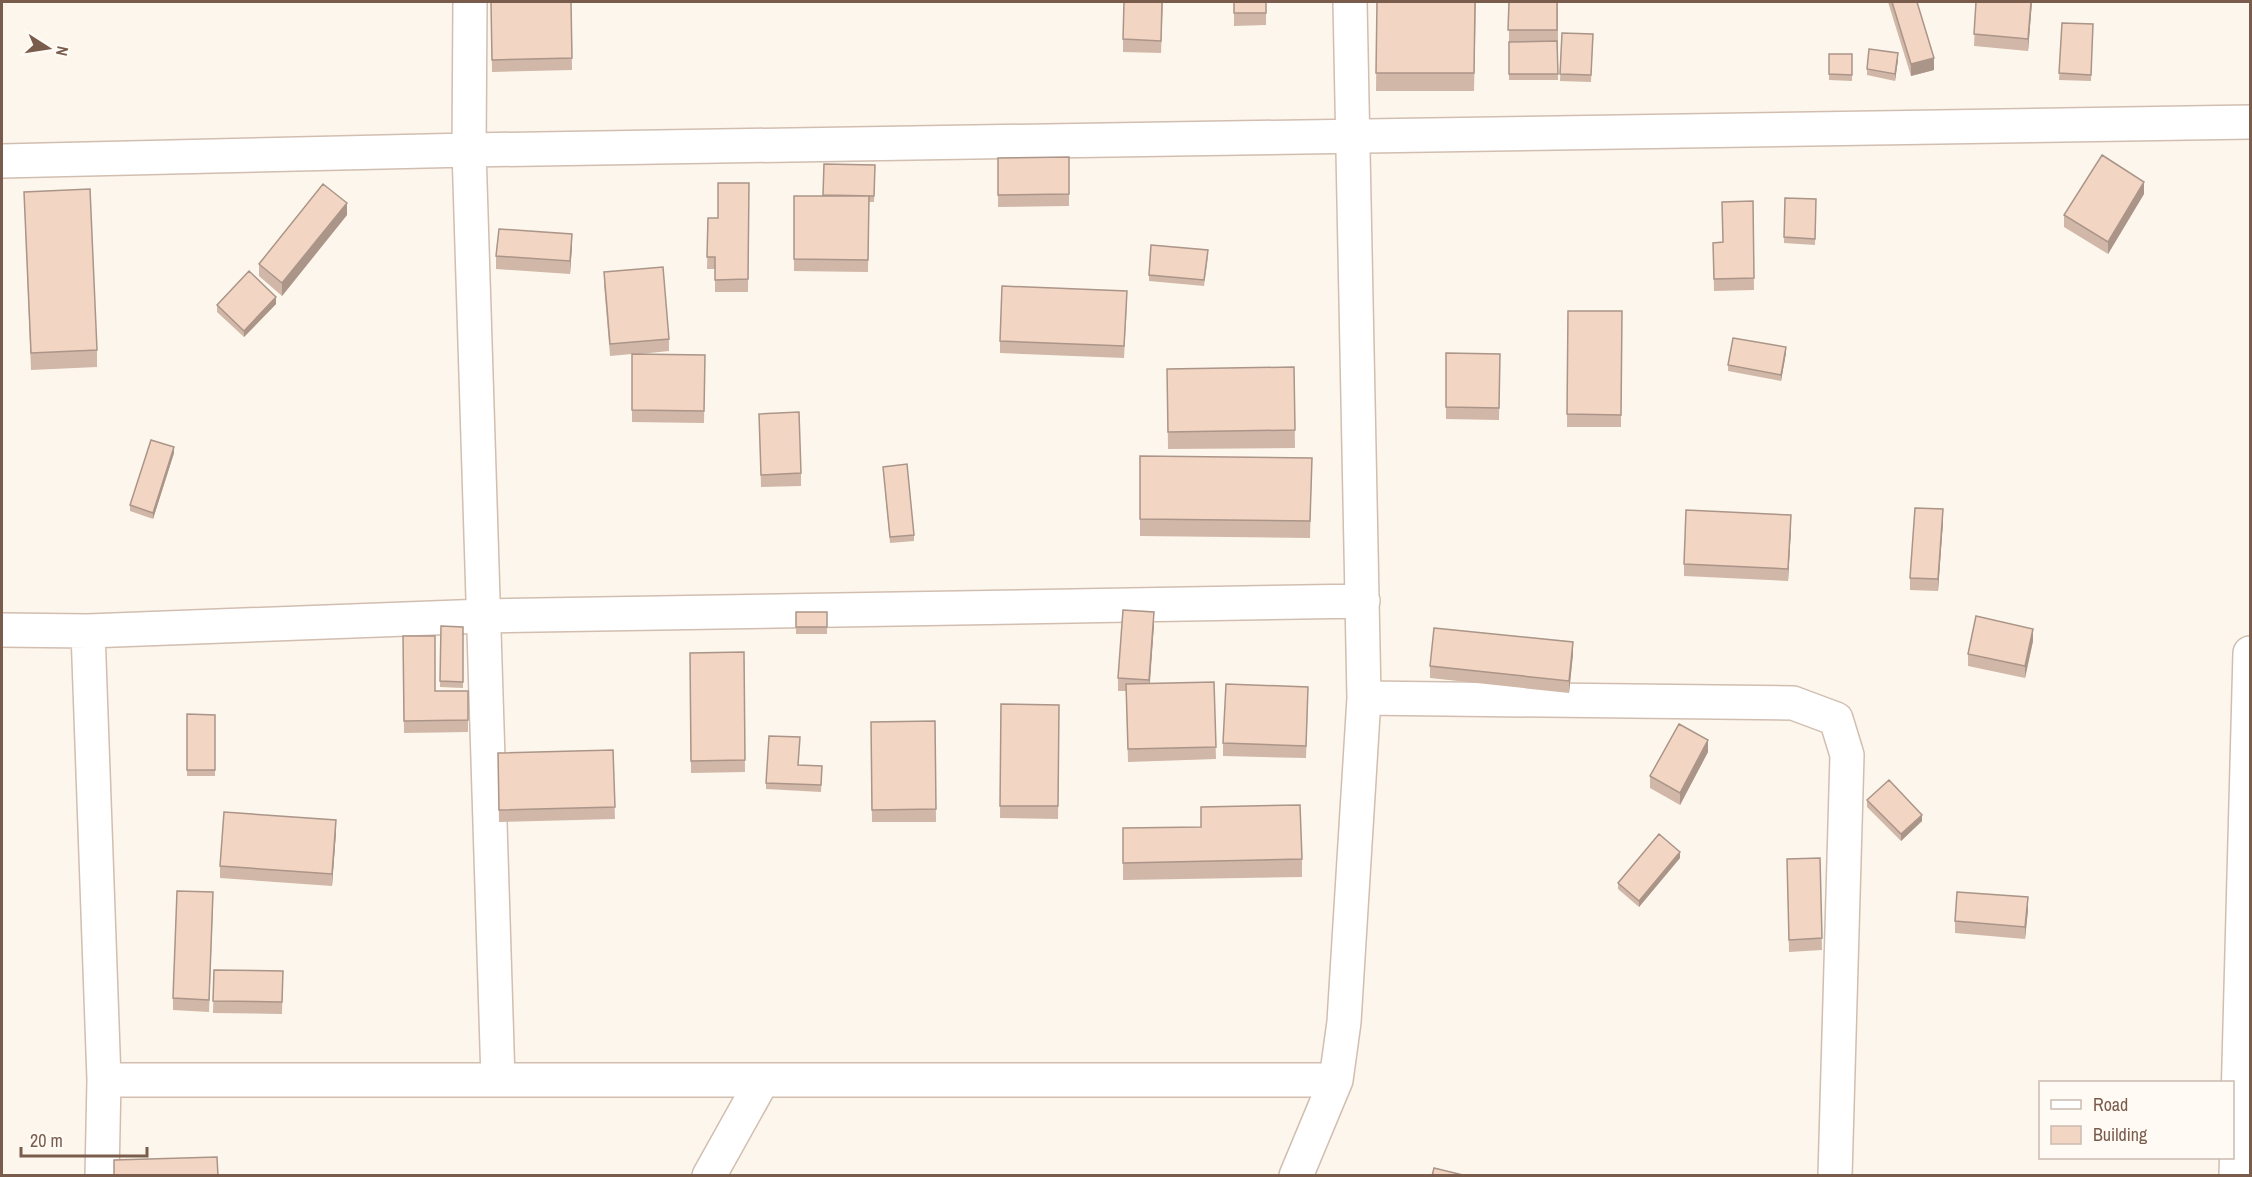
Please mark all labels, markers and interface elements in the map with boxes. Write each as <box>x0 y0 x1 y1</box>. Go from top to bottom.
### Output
north arrow <box>18 18 78 78</box>
text: N <box>51 44 74 58</box>
legend <box>2039 1081 2234 1159</box>
text: Road <box>2093 1092 2128 1117</box>
scale bar <box>21 1120 147 1158</box>
text: Building <box>2093 1122 2148 1147</box>
text: 20 m <box>30 1128 63 1153</box>

